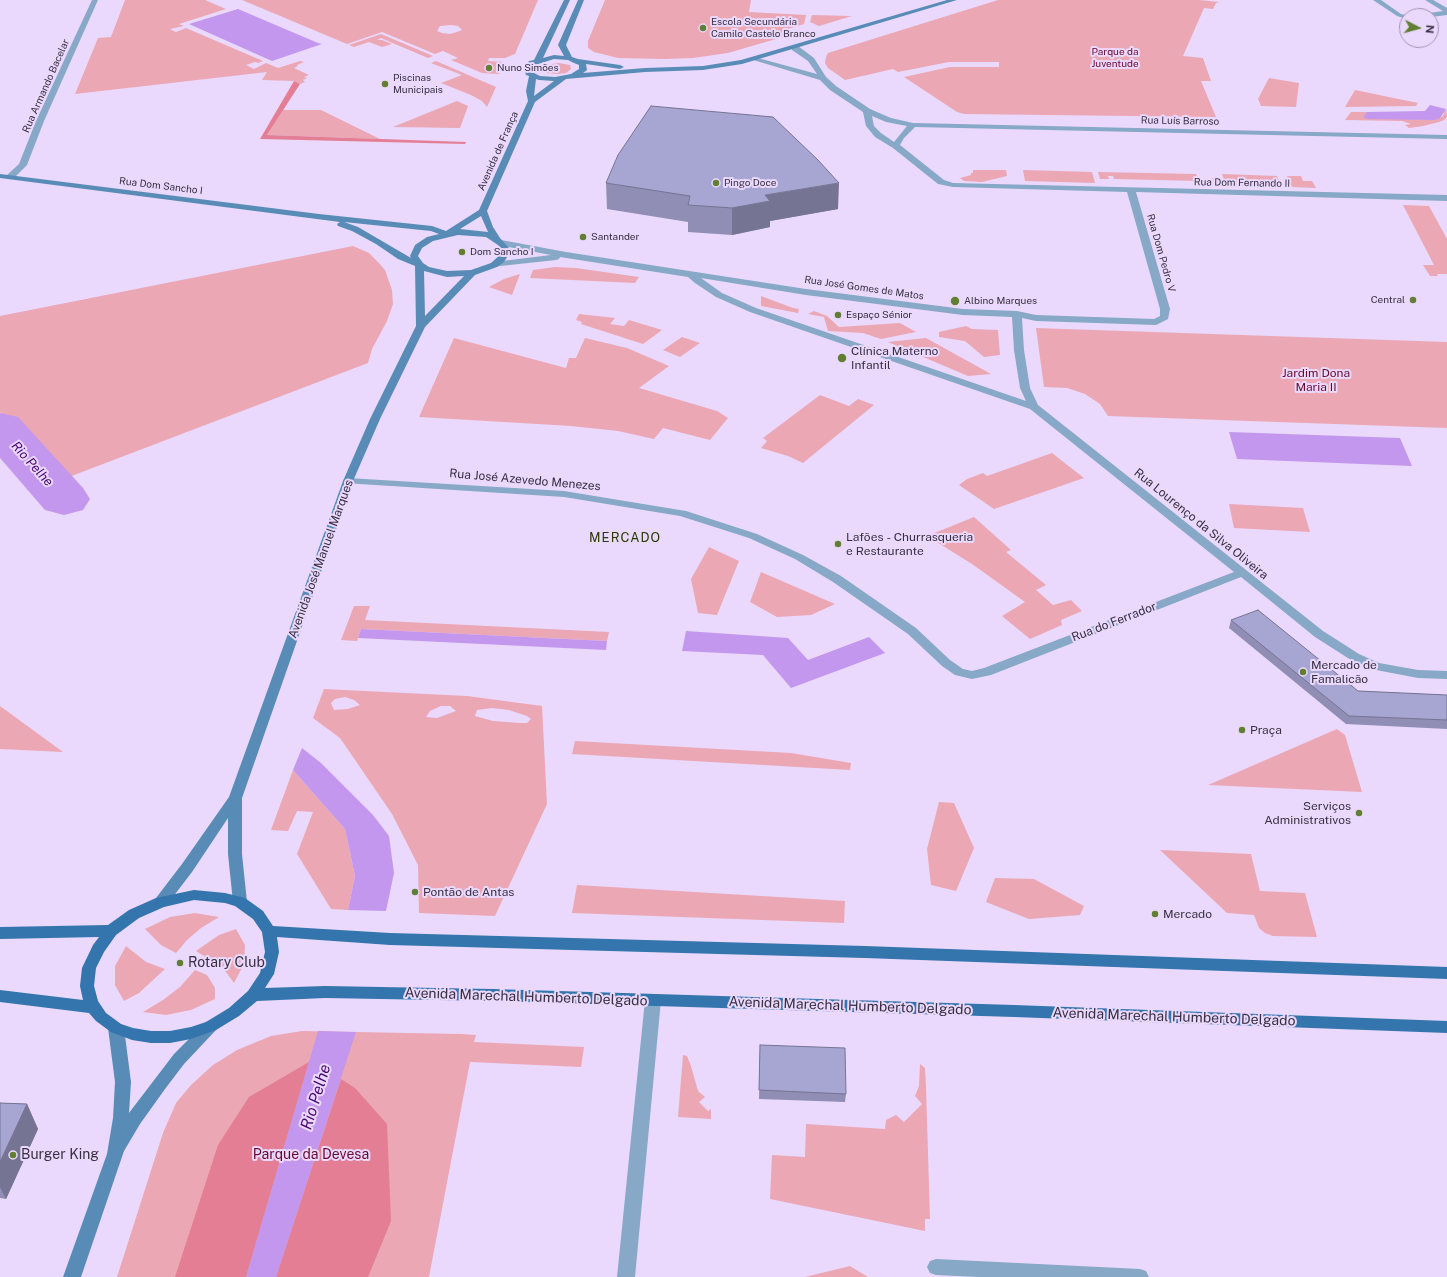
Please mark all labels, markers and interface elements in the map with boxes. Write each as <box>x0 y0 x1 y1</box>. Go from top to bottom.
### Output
north arrow <box>1399 8 1439 48</box>
place label: Escola Secundária Camilo Castelo Branco <box>711 16 816 40</box>
marker: Escola Secundária Camilo Castelo Branco <box>698 23 708 33</box>
text: N <box>1424 24 1436 34</box>
street label: Rua Armando Bacelar <box>20 37 72 135</box>
park label: Parque da Juventude <box>1091 46 1139 70</box>
place label: Nuno Simões <box>497 62 559 74</box>
marker: Nuno Simões <box>484 63 494 73</box>
place label: Piscinas Municipais <box>393 72 443 96</box>
marker: Piscinas Municipais <box>380 79 390 89</box>
street label: Avenida de França <box>475 110 521 192</box>
street label: Rua Luís Barroso <box>1141 114 1219 128</box>
street label: Rua Dom Sancho I <box>119 175 203 197</box>
street label: Rua Dom Fernando II <box>1194 176 1290 190</box>
place label: Pingo Doce <box>724 177 776 189</box>
marker: Pingo Doce <box>711 178 721 188</box>
street label: Rua Dom Pedro V <box>1144 213 1178 293</box>
place label: Santander <box>591 231 639 243</box>
marker: Santander <box>578 232 588 242</box>
place label: Dom Sancho I <box>470 246 534 258</box>
marker: Dom Sancho I <box>457 247 467 257</box>
street label: Rua José Gomes de Matos <box>804 274 924 302</box>
place label: Central <box>1371 294 1405 306</box>
marker: Albino Marques <box>949 295 961 307</box>
place label: Albino Marques <box>964 295 1037 307</box>
marker: Central <box>1408 295 1418 305</box>
place label: Espaço Sénior <box>846 309 912 321</box>
marker: Espaço Sénior <box>833 310 843 320</box>
place label: Clínica Materno Infantil <box>851 344 938 372</box>
marker: Clínica Materno Infantil <box>836 352 848 364</box>
park label: Jardim Dona Maria II <box>1282 366 1350 394</box>
water label: Rio Pelhe <box>8 438 56 490</box>
street label: Rua Lourenço da Silva Oliveira <box>1131 465 1271 583</box>
street label: Rua José Azevedo Menezes <box>449 466 601 494</box>
street label: Avenida José Manuel Marques <box>286 478 356 640</box>
district label: MERCADO <box>589 530 661 546</box>
place label: Lafões - Churrasqueria e Restaurante <box>846 530 973 558</box>
marker: Lafões - Churrasqueria e Restaurante <box>833 539 843 549</box>
street label: Rua do Ferrador <box>1070 599 1158 645</box>
place label: Mercado de Famalicão <box>1311 658 1377 686</box>
marker: Mercado de Famalicão <box>1298 667 1308 677</box>
place label: Praça <box>1250 723 1282 737</box>
marker: Praça <box>1237 725 1247 735</box>
place label: Serviços Administrativos <box>1264 799 1351 827</box>
marker: Serviços Administrativos <box>1354 808 1364 818</box>
place label: Pontão de Antas <box>423 885 514 899</box>
marker: Pontão de Antas <box>410 887 420 897</box>
place label: Mercado <box>1163 907 1212 921</box>
marker: Mercado <box>1150 909 1160 919</box>
place label: Rotary Club <box>188 955 265 971</box>
marker: Rotary Club <box>175 958 185 968</box>
street label: Avenida Marechal Humberto Delgado <box>404 984 648 1010</box>
street label: Avenida Marechal Humberto Delgado <box>728 993 972 1019</box>
street label: Avenida Marechal Humberto Delgado <box>1052 1004 1296 1030</box>
water label: Rio Pelhe <box>297 1062 335 1132</box>
place label: Burger King <box>21 1147 99 1163</box>
park label: Parque da Devesa <box>253 1147 369 1163</box>
marker: Burger King <box>8 1150 18 1160</box>

